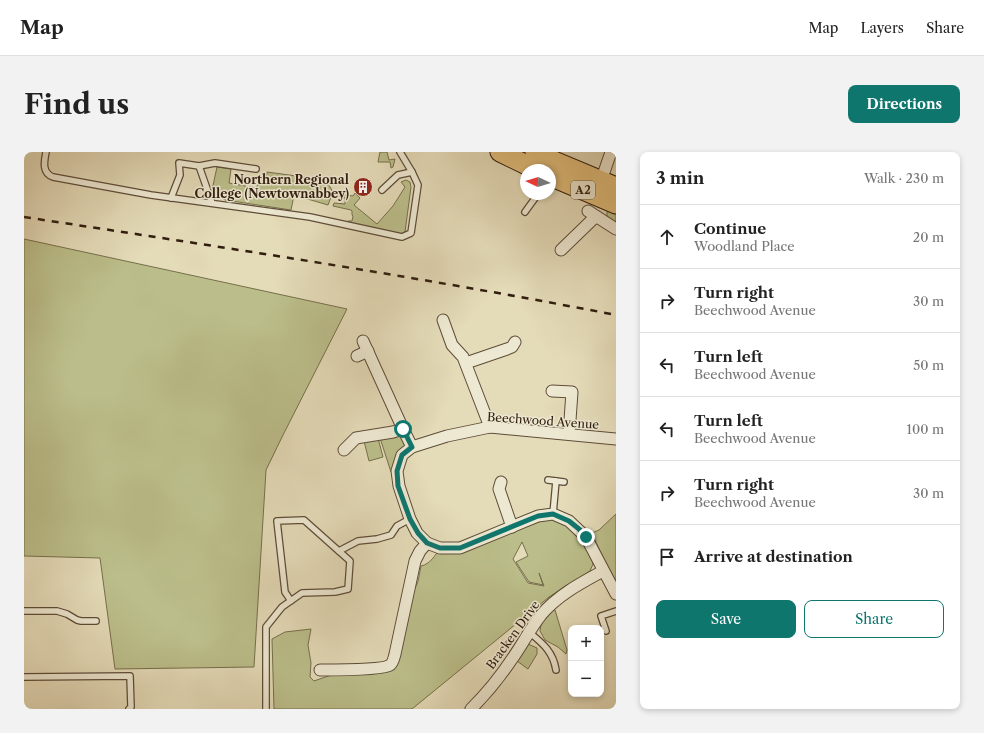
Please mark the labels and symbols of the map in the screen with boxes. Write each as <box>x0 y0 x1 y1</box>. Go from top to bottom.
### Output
north arrow <box>520 164 556 200</box>
place label: Northern Regional College (Newtownabbey) <box>195 172 349 201</box>
building icon: Northern Regional College (Newtownabbey) <box>352 176 374 198</box>
road number: A2 <box>571 181 595 199</box>
street label: Beechwood Avenue <box>486 409 600 432</box>
route start <box>394 420 412 438</box>
route end <box>577 528 595 546</box>
street label: Bracken Drive <box>483 597 543 672</box>

